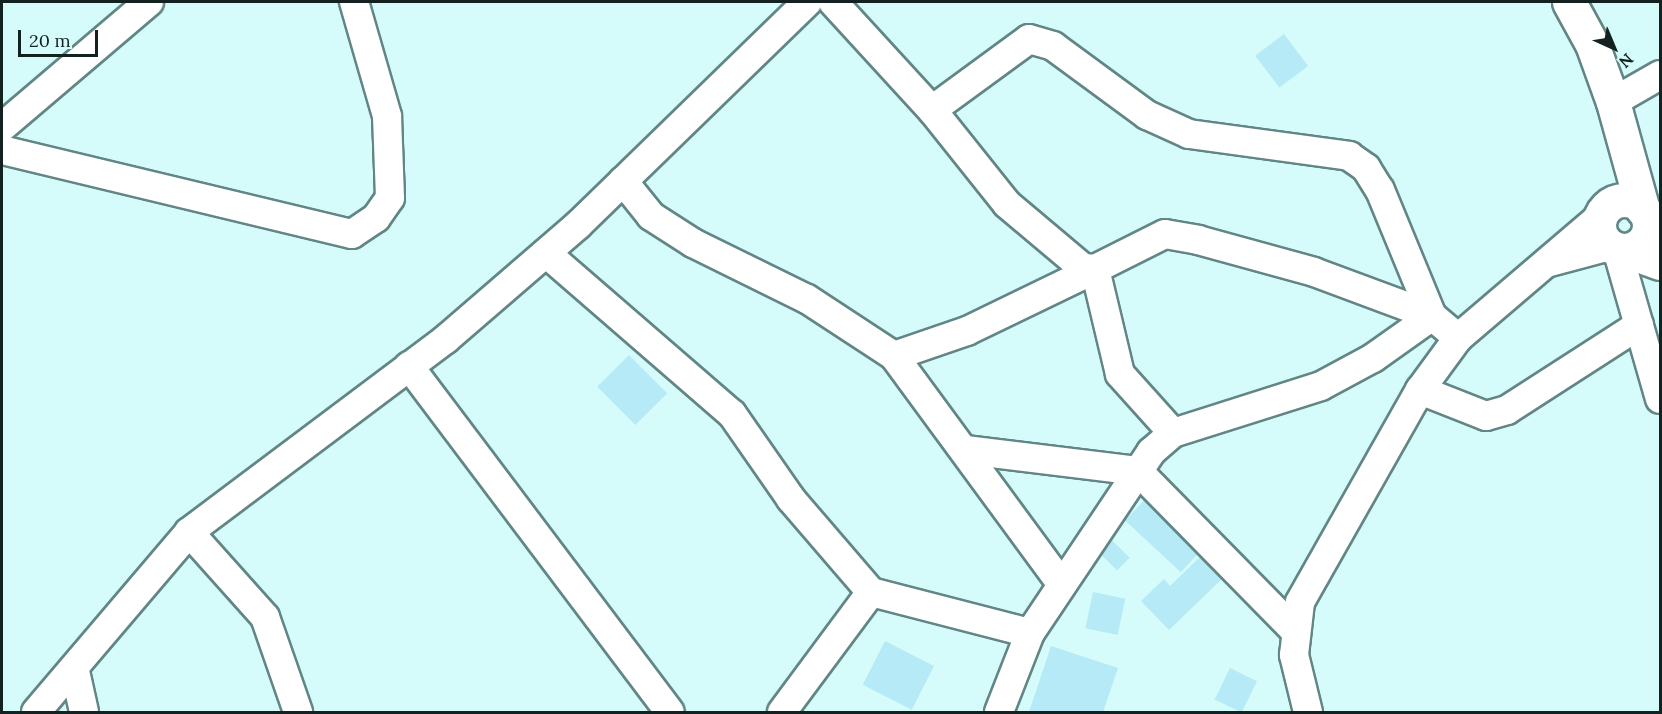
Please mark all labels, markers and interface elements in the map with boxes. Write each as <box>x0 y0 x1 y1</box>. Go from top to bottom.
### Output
scale bar <box>21 18 100 56</box>
north arrow <box>1584 18 1644 78</box>
text: 20 m <box>29 29 71 52</box>
text: N <box>1615 49 1638 72</box>

